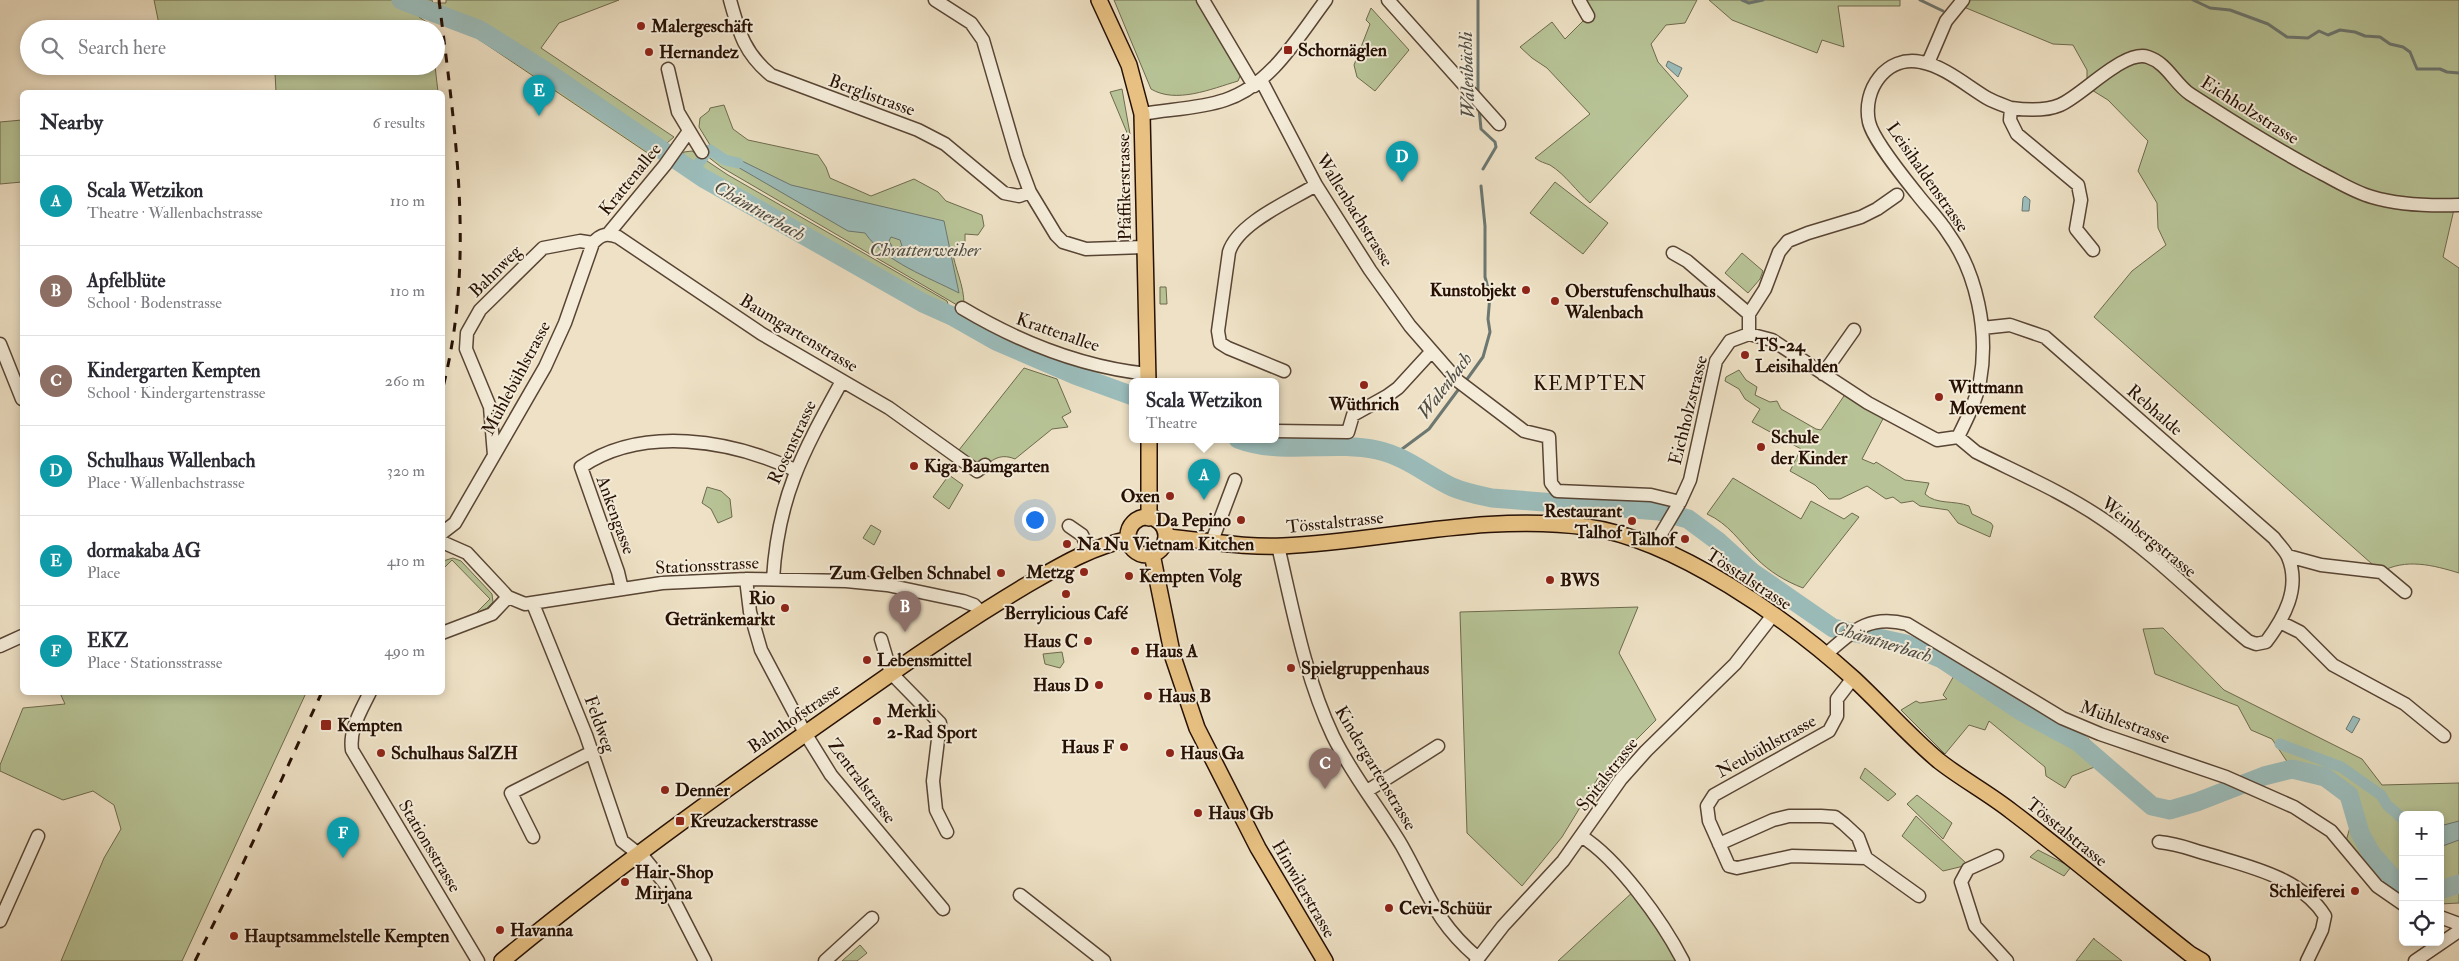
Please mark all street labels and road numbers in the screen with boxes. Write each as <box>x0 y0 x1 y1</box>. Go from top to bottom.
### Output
street label: Berglistrasse <box>826 69 919 122</box>
street label: Eichholzstrasse <box>2196 71 2304 150</box>
street label: Leisihaldenstrasse <box>1881 118 1974 237</box>
street label: Pfäffikerstrasse <box>1112 133 1137 241</box>
street label: Krattenallee <box>594 138 667 220</box>
street label: Wallenbachstrasse <box>1310 149 1399 271</box>
street label: Bahnweg <box>464 239 527 302</box>
street label: Baumgartenstrasse <box>735 289 863 378</box>
street label: Krattenallee <box>1013 307 1103 358</box>
street label: Mühlebühlstrasse <box>477 317 556 439</box>
street label: Eichholzstrasse <box>1664 353 1713 467</box>
street label: Rebhalde <box>2122 380 2188 441</box>
street label: Rosenstrasse <box>763 396 822 488</box>
street label: Ankengasse <box>590 472 641 558</box>
street label: Weinbergstrasse <box>2096 491 2201 583</box>
street label: Tösstalstrasse <box>1285 506 1385 539</box>
street label: Tösstalstrasse <box>1701 543 1796 616</box>
street label: Stationsstrasse <box>655 551 760 580</box>
street label: Bahnhofstrasse <box>744 678 845 759</box>
street label: Feldweg <box>579 692 621 757</box>
street label: Mühlestrasse <box>2077 696 2173 750</box>
street label: Kindergartenstrasse <box>1329 702 1422 835</box>
street label: Neubühlstrasse <box>1712 709 1821 783</box>
street label: Spitalstrasse <box>1571 732 1644 816</box>
street label: Zentralstrasse <box>822 734 901 829</box>
street label: Tösstalstrasse <box>2021 793 2112 872</box>
street label: Stationsstrasse <box>393 796 466 897</box>
street label: Hinwilerstrasse <box>1266 836 1341 943</box>

